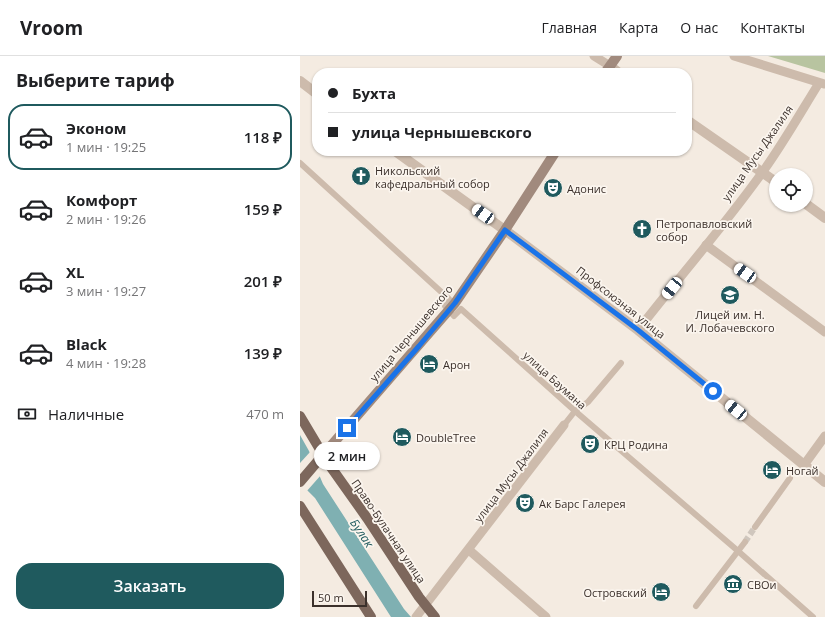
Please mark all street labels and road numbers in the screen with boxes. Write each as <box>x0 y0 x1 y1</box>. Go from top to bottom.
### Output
street label: улица Мусы Джалиля <box>718 102 796 204</box>
street label: Профсоюзная улица <box>573 262 669 342</box>
street label: улица Чернышевского <box>366 281 456 384</box>
street label: улица Баумана <box>520 348 590 412</box>
street label: улица Мусы Джалиля <box>471 425 551 525</box>
street label: Право-Булачная улица <box>349 476 429 586</box>

